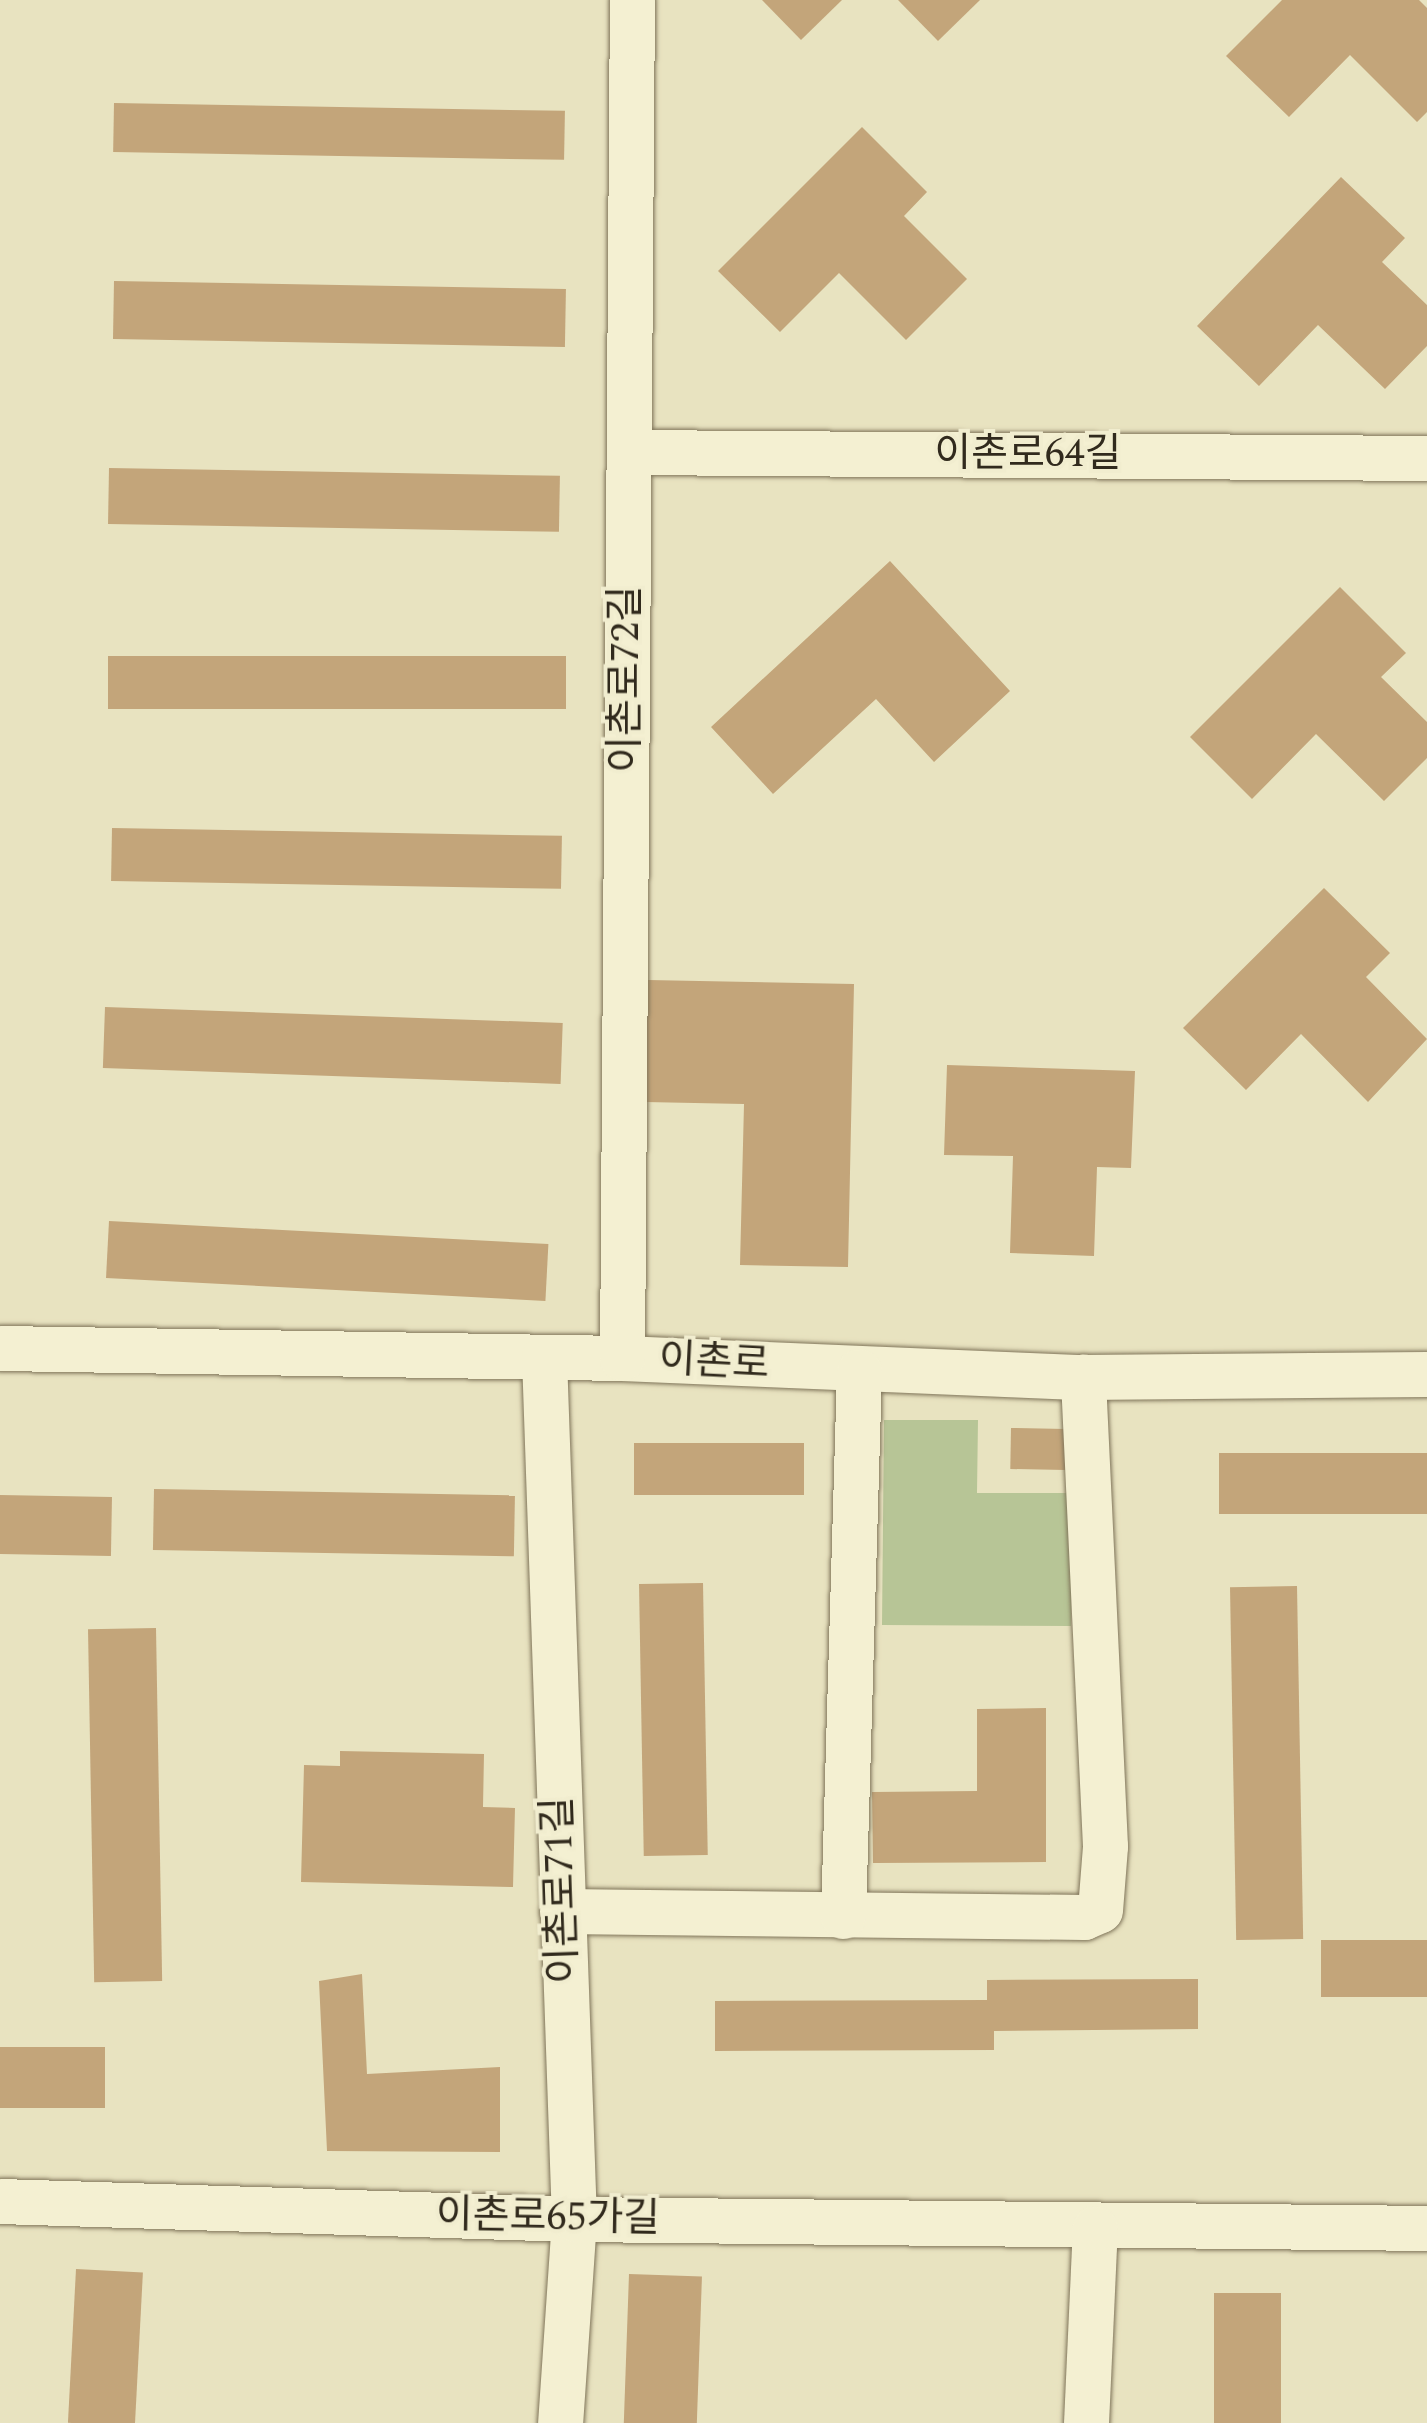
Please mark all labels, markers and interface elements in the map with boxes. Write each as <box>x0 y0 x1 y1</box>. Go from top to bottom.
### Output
street label: 이촌로64길 <box>934 431 1122 479</box>
street label: 이촌로72길 <box>603 585 651 773</box>
street label: 이촌로 <box>658 1336 770 1390</box>
street label: 이촌로71길 <box>535 1796 589 1984</box>
street label: 이촌로65가길 <box>436 2192 660 2244</box>

